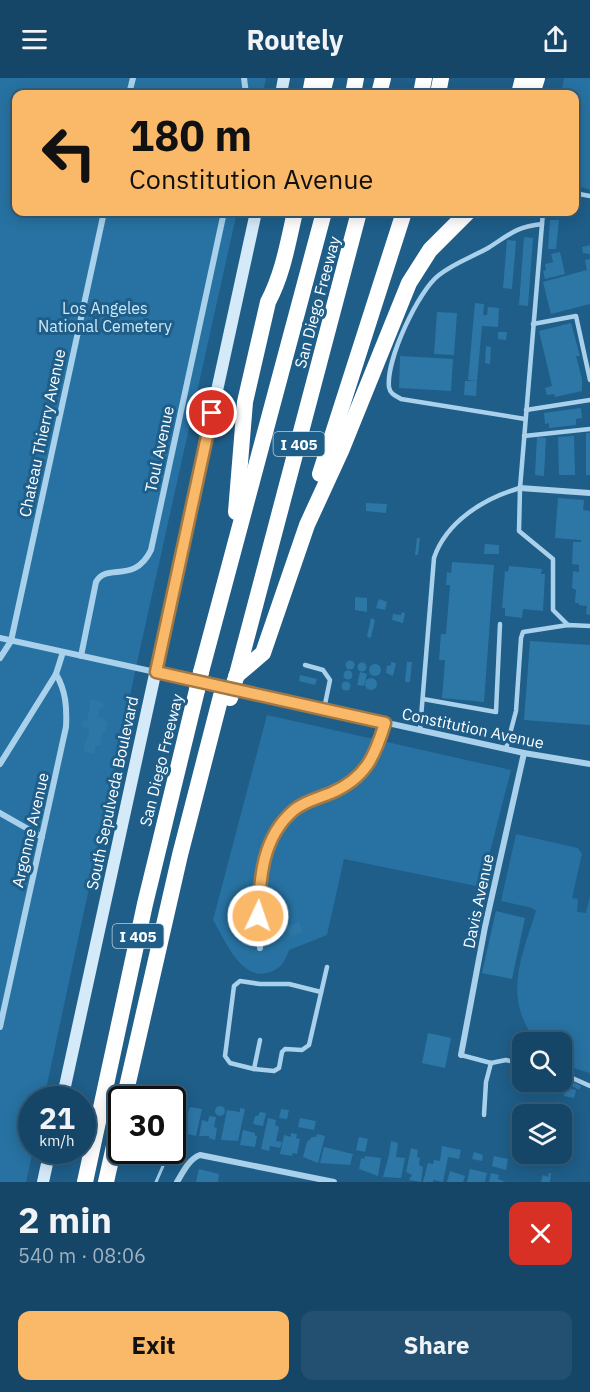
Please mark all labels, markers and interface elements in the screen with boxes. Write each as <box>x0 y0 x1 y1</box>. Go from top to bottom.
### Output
text: Routely <box>247 22 343 57</box>
icon: menu <box>18 23 51 56</box>
icon: share <box>539 23 572 56</box>
text: 180 m <box>129 108 252 163</box>
icon: left <box>30 114 108 192</box>
text: Constitution Avenue <box>129 161 373 196</box>
street label: San Diego Freeway <box>290 234 344 370</box>
park label: Los Angeles National Cemetery <box>38 298 172 336</box>
street label: Chateau Thierry Avenue <box>14 347 70 519</box>
pin <box>186 387 237 438</box>
icon: arrive <box>195 396 228 429</box>
street label: Toul Avenue <box>140 404 178 494</box>
road number: I 405 <box>274 432 324 456</box>
street label: San Diego Freeway <box>135 692 187 828</box>
street label: South Sepulveda Boulevard <box>82 694 142 892</box>
street label: Constitution Avenue <box>400 703 546 753</box>
street label: Argonne Avenue <box>7 770 53 889</box>
street label: Davis Avenue <box>458 852 498 950</box>
position arrow <box>226 884 290 948</box>
road number: I 405 <box>112 924 164 948</box>
map controls <box>512 1032 572 1164</box>
button: search <box>512 1032 572 1092</box>
speed limit sign: 30 <box>108 1086 186 1164</box>
text: 21 <box>39 1098 75 1137</box>
button: layers <box>512 1104 572 1164</box>
text: km/h <box>39 1131 75 1150</box>
text: 2 min <box>18 1196 112 1243</box>
button: close <box>509 1202 572 1265</box>
text: 540 m · 08:06 <box>18 1242 146 1269</box>
button: Exit <box>18 1311 289 1380</box>
button: Share <box>301 1311 572 1380</box>

